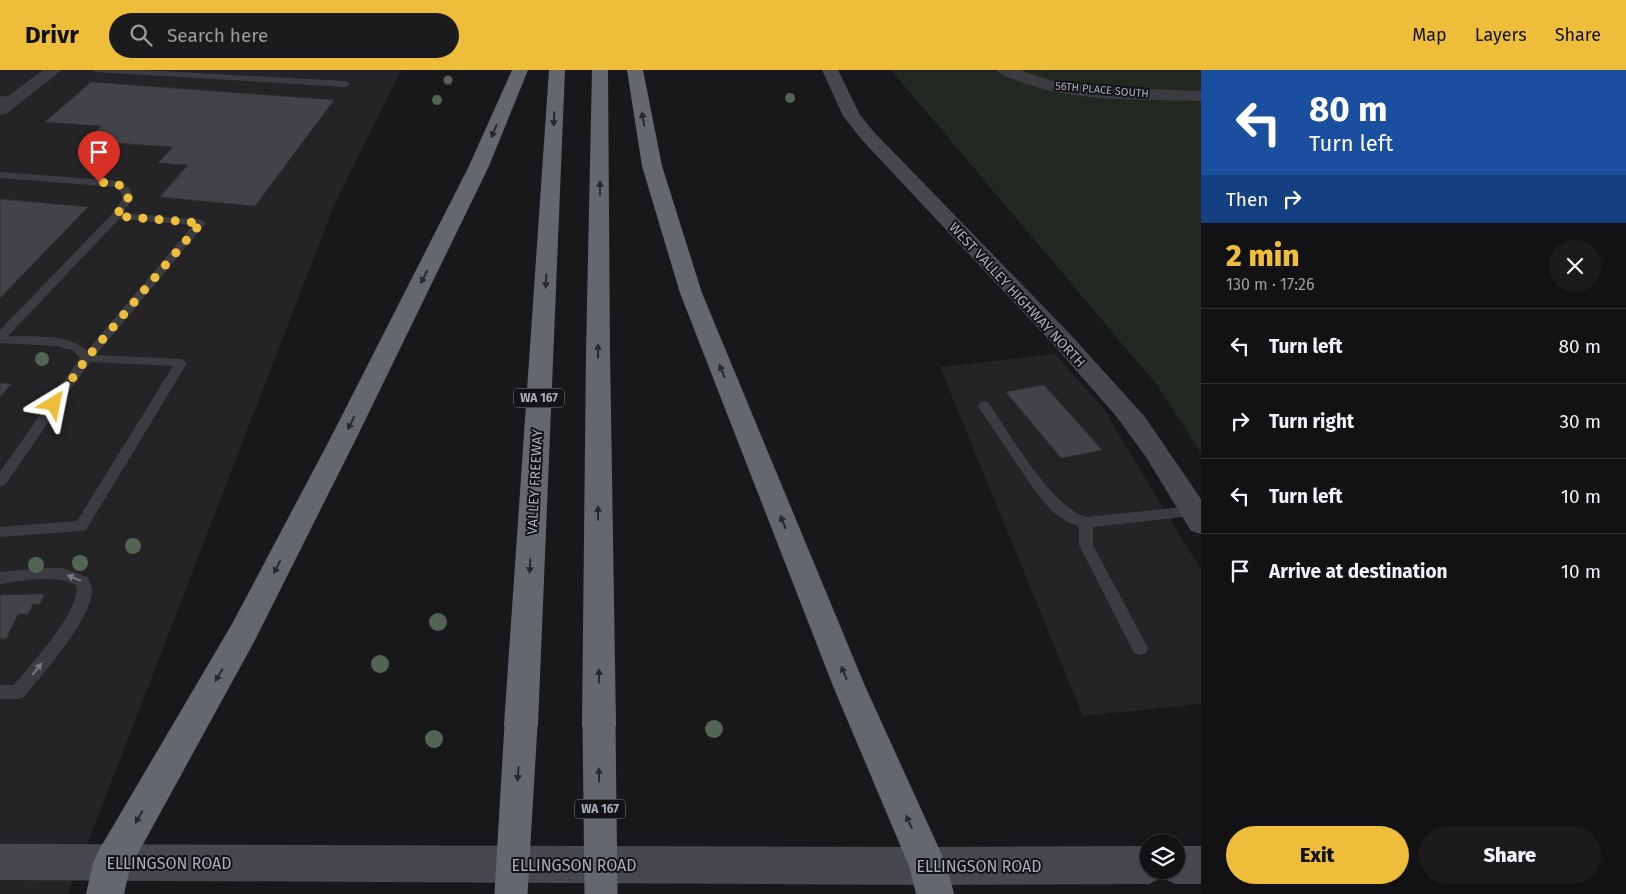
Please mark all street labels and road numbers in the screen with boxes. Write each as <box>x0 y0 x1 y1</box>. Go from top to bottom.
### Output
street label: 56TH PLACE SOUTH <box>1055 79 1149 101</box>
street label: WEST VALLEY HIGHWAY NORTH <box>945 219 1089 371</box>
road number: WA 167 <box>514 388 564 408</box>
street label: VALLEY FREEWAY <box>524 429 546 535</box>
road number: WA 167 <box>575 800 625 819</box>
street label: ELLINGSON ROAD <box>106 854 232 873</box>
street label: ELLINGSON ROAD <box>511 856 637 875</box>
street label: ELLINGSON ROAD <box>916 857 1042 876</box>

